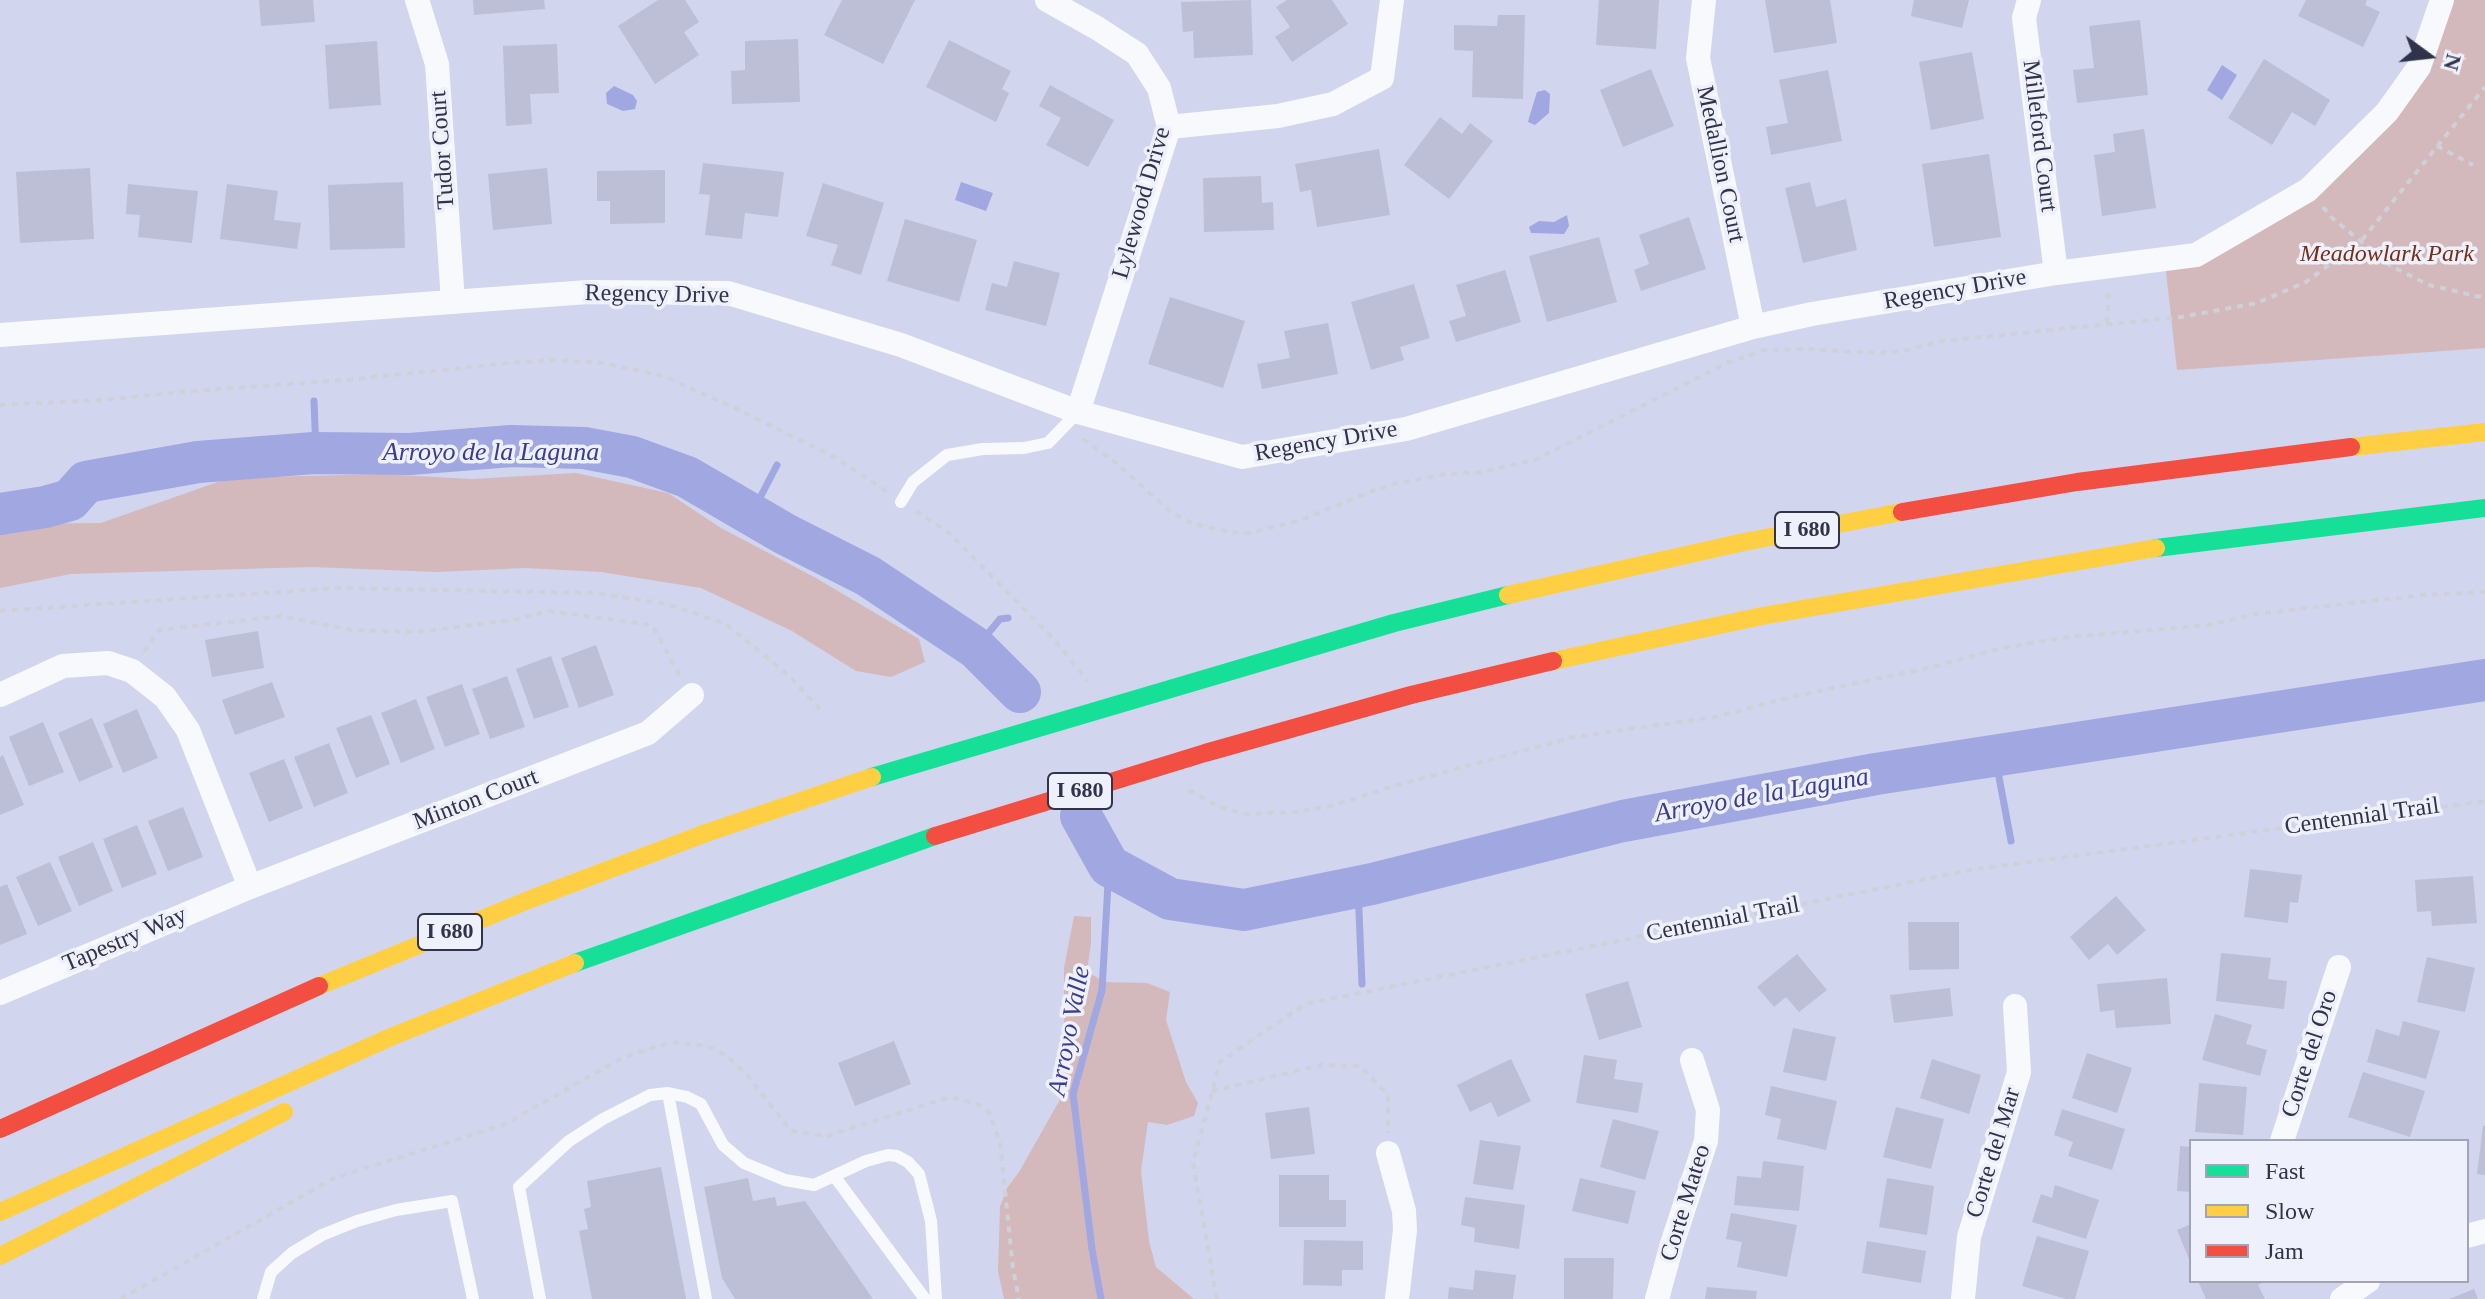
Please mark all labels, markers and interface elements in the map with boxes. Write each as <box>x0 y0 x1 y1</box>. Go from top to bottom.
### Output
north arrow <box>2389 16 2469 96</box>
text: N <box>2439 51 2467 73</box>
street label: Milleford Court <box>2015 58 2063 214</box>
street label: Medallion Court <box>1689 83 1751 245</box>
street label: Tudor Court <box>425 90 461 210</box>
street label: Lylewood Drive <box>1107 124 1177 282</box>
park label: Meadowlark Park <box>2300 241 2474 269</box>
street label: Regency Drive <box>1881 263 2029 317</box>
street label: Regency Drive <box>584 279 730 311</box>
street label: Regency Drive <box>1252 415 1400 469</box>
water label: Arroyo de la Laguna <box>383 437 599 469</box>
road number: I 680 <box>1775 512 1839 548</box>
water label: Arroyo de la Laguna <box>1653 762 1871 830</box>
street label: Minton Court <box>410 763 542 837</box>
road number: I 680 <box>1048 773 1112 809</box>
street label: Centennial Trail <box>2283 792 2441 842</box>
street label: Centennial Trail <box>1644 891 1802 949</box>
street label: Tapestry Way <box>59 901 191 979</box>
road number: I 680 <box>418 914 482 950</box>
water label: Arroyo Valle <box>1042 964 1098 1098</box>
street label: Corte del Oro <box>2276 987 2344 1121</box>
street label: Corte del Mar <box>1961 1084 2027 1222</box>
legend <box>2189 1139 2469 1283</box>
street label: Corte Mateo <box>1655 1141 1717 1265</box>
text: Fast <box>2265 1158 2305 1184</box>
text: Slow <box>2265 1198 2314 1224</box>
text: Jam <box>2265 1238 2304 1264</box>

